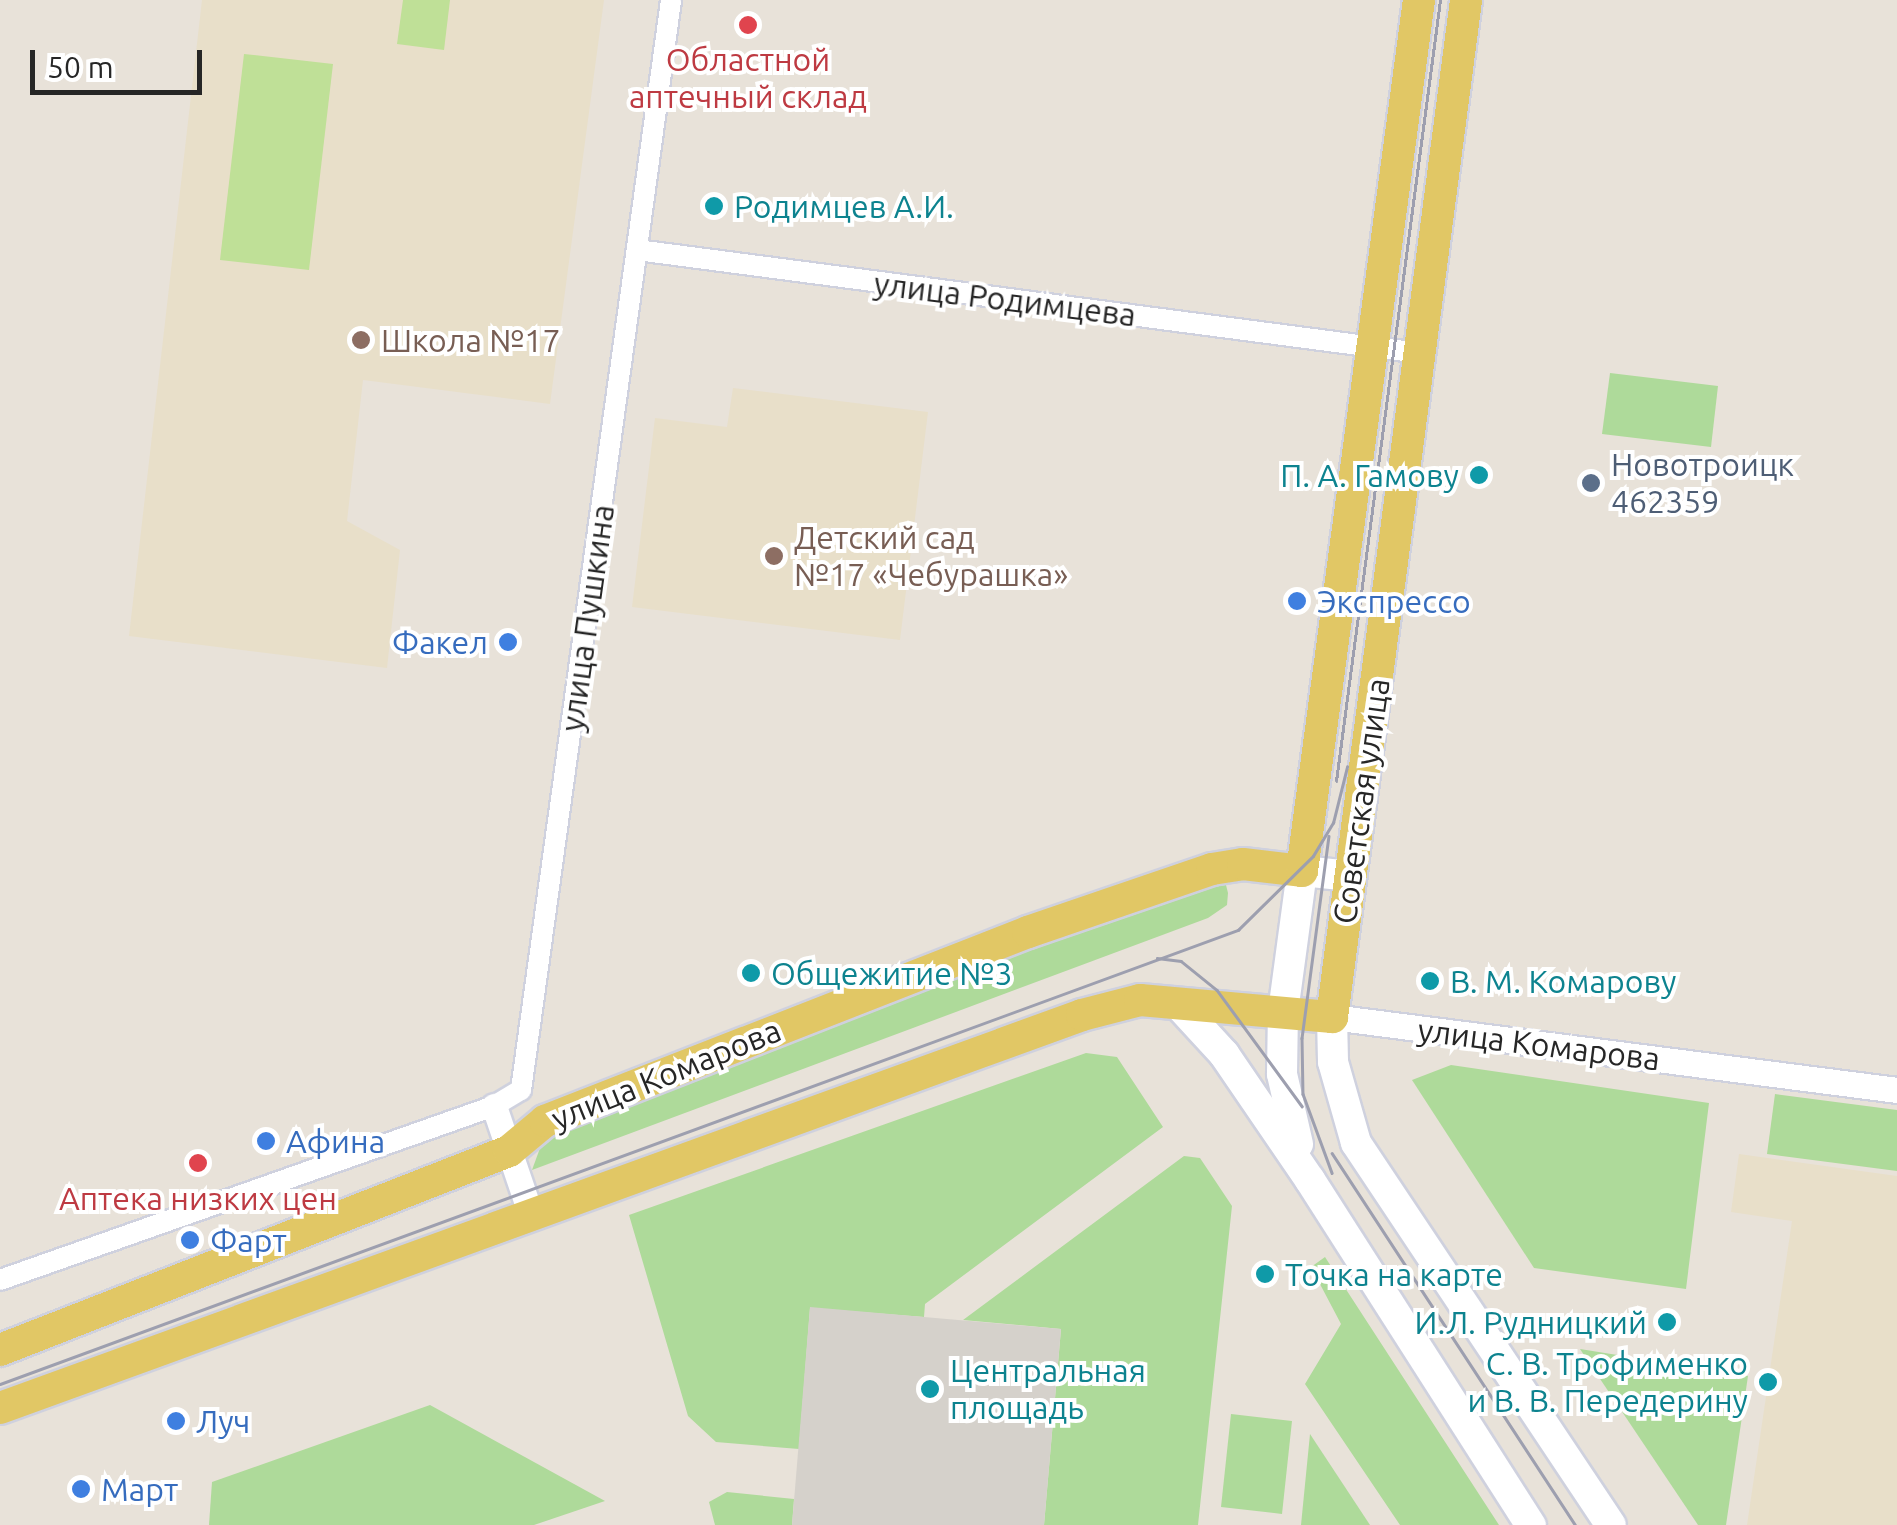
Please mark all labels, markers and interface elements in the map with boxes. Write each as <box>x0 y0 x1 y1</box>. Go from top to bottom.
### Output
marker: Областной аптечный склад <box>737 14 759 36</box>
scale bar <box>35 30 208 92</box>
place label: Областной аптечный склад <box>629 41 867 116</box>
text: 50 m <box>47 50 114 84</box>
place label: Родимцев А.И. <box>734 187 954 225</box>
marker: Родимцев А.И. <box>703 195 725 217</box>
street label: улица Родимцева <box>872 264 1138 334</box>
place label: Школа №17 <box>381 321 560 359</box>
marker: Школа №17 <box>350 329 372 351</box>
place label: Новотроицк 462359 <box>1611 446 1794 521</box>
place label: П. А. Гамову <box>1280 456 1459 494</box>
marker: П. А. Гамову <box>1468 464 1490 486</box>
marker: Новотроицк 462359 <box>1580 472 1602 494</box>
street label: улица Пушкина <box>552 502 622 734</box>
place label: Детский сад №17 «Чебурашка» <box>794 519 1068 594</box>
marker: Детский сад №17 «Чебурашка» <box>763 545 785 567</box>
place label: Экспрессо <box>1317 582 1471 620</box>
marker: Экспрессо <box>1286 590 1308 612</box>
place label: Факел <box>392 623 488 661</box>
marker: Факел <box>497 631 519 653</box>
street label: Советская улица <box>1325 676 1397 926</box>
place label: Общежитие №3 <box>771 954 1012 992</box>
marker: Общежитие №3 <box>740 962 762 984</box>
place label: В. М. Комарову <box>1450 962 1676 1000</box>
marker: В. М. Комарову <box>1419 970 1441 992</box>
street label: улица Комарова <box>546 1010 786 1138</box>
street label: улица Комарова <box>1416 1010 1662 1078</box>
place label: Афина <box>286 1122 385 1160</box>
marker: Афина <box>255 1130 277 1152</box>
marker: Аптека низких цен <box>187 1152 209 1174</box>
place label: Аптека низких цен <box>59 1179 337 1217</box>
place label: Фарт <box>210 1221 287 1259</box>
marker: Фарт <box>179 1229 201 1251</box>
place label: Точка на карте <box>1285 1255 1503 1293</box>
marker: Точка на карте <box>1254 1263 1276 1285</box>
place label: И.Л. Рудницкий <box>1415 1303 1647 1341</box>
marker: И.Л. Рудницкий <box>1656 1311 1678 1333</box>
place label: С. В. Трофименко и В. В. Передерину <box>1467 1345 1748 1420</box>
place label: Центральная площадь <box>950 1352 1146 1427</box>
marker: С. В. Трофименко и В. В. Передерину <box>1757 1371 1779 1393</box>
marker: Центральная площадь <box>919 1378 941 1400</box>
place label: Луч <box>196 1402 250 1440</box>
marker: Луч <box>165 1410 187 1432</box>
place label: Март <box>101 1470 178 1508</box>
marker: Март <box>70 1478 92 1500</box>

